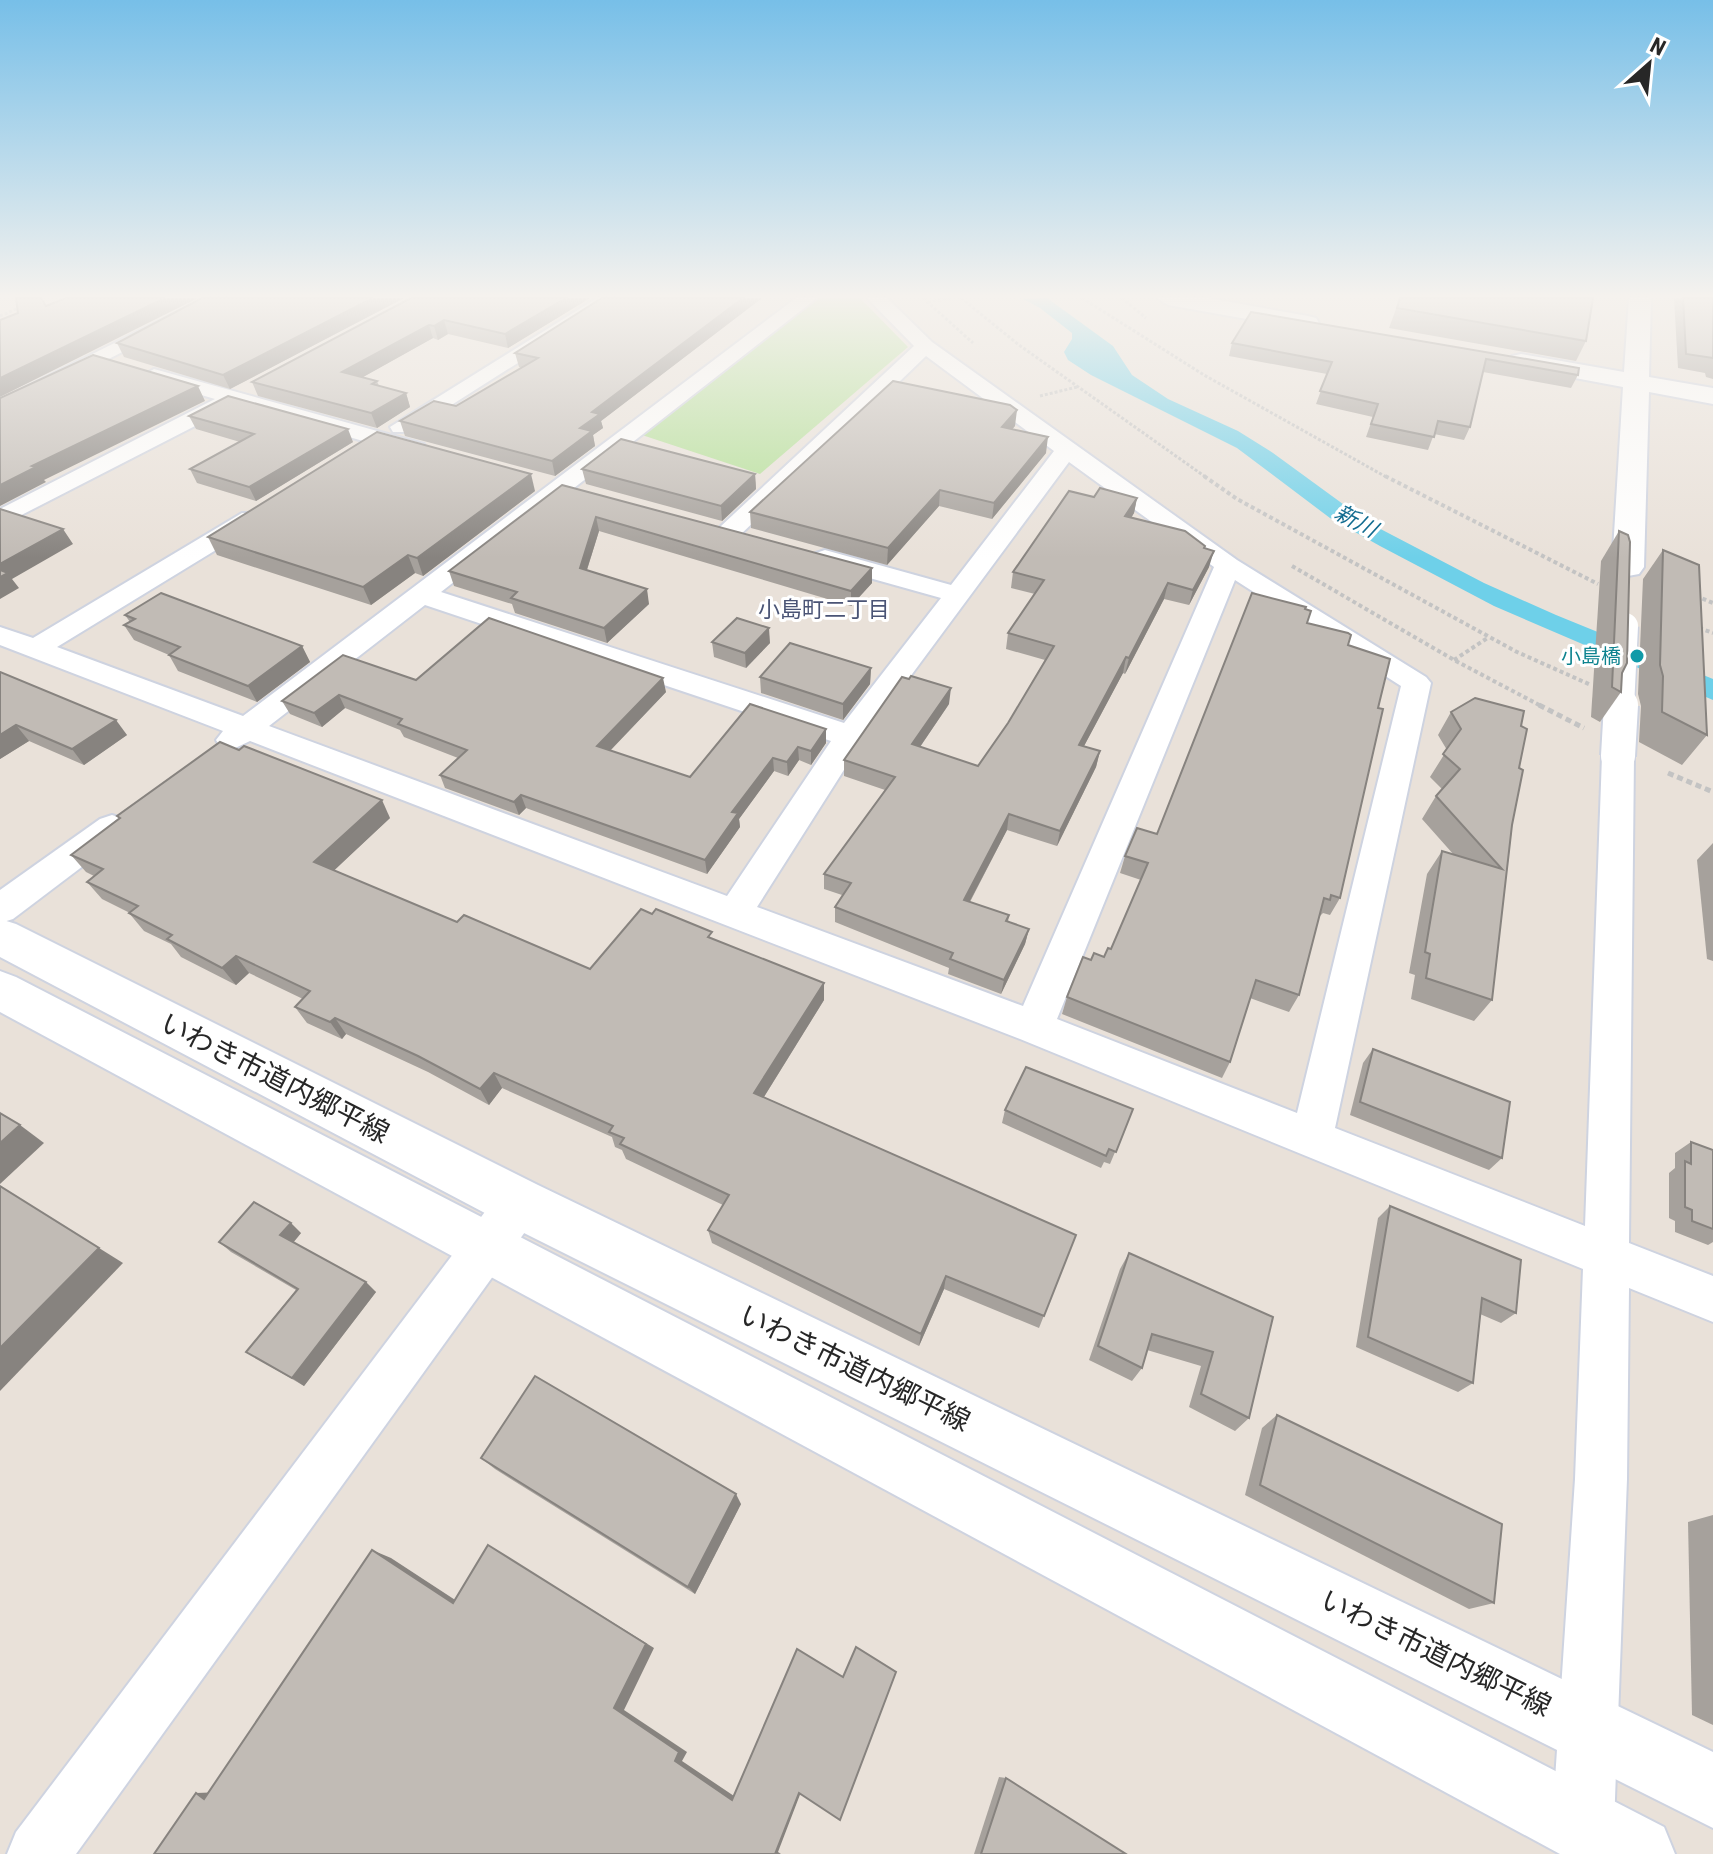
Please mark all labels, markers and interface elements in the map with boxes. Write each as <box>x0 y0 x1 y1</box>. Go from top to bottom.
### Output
north arrow <box>1609 24 1689 104</box>
text: N <box>1646 32 1670 61</box>
water label: 新川 <box>1331 500 1383 543</box>
district label: 小島町二丁目 <box>758 597 890 622</box>
place label: 小島橋 <box>1561 644 1621 668</box>
marker: 小島橋 <box>1628 647 1646 665</box>
street label: いわき市道内郷平線 <box>155 1006 395 1150</box>
street label: いわき市道内郷平線 <box>735 1298 975 1438</box>
street label: いわき市道内郷平線 <box>1316 1583 1556 1723</box>

